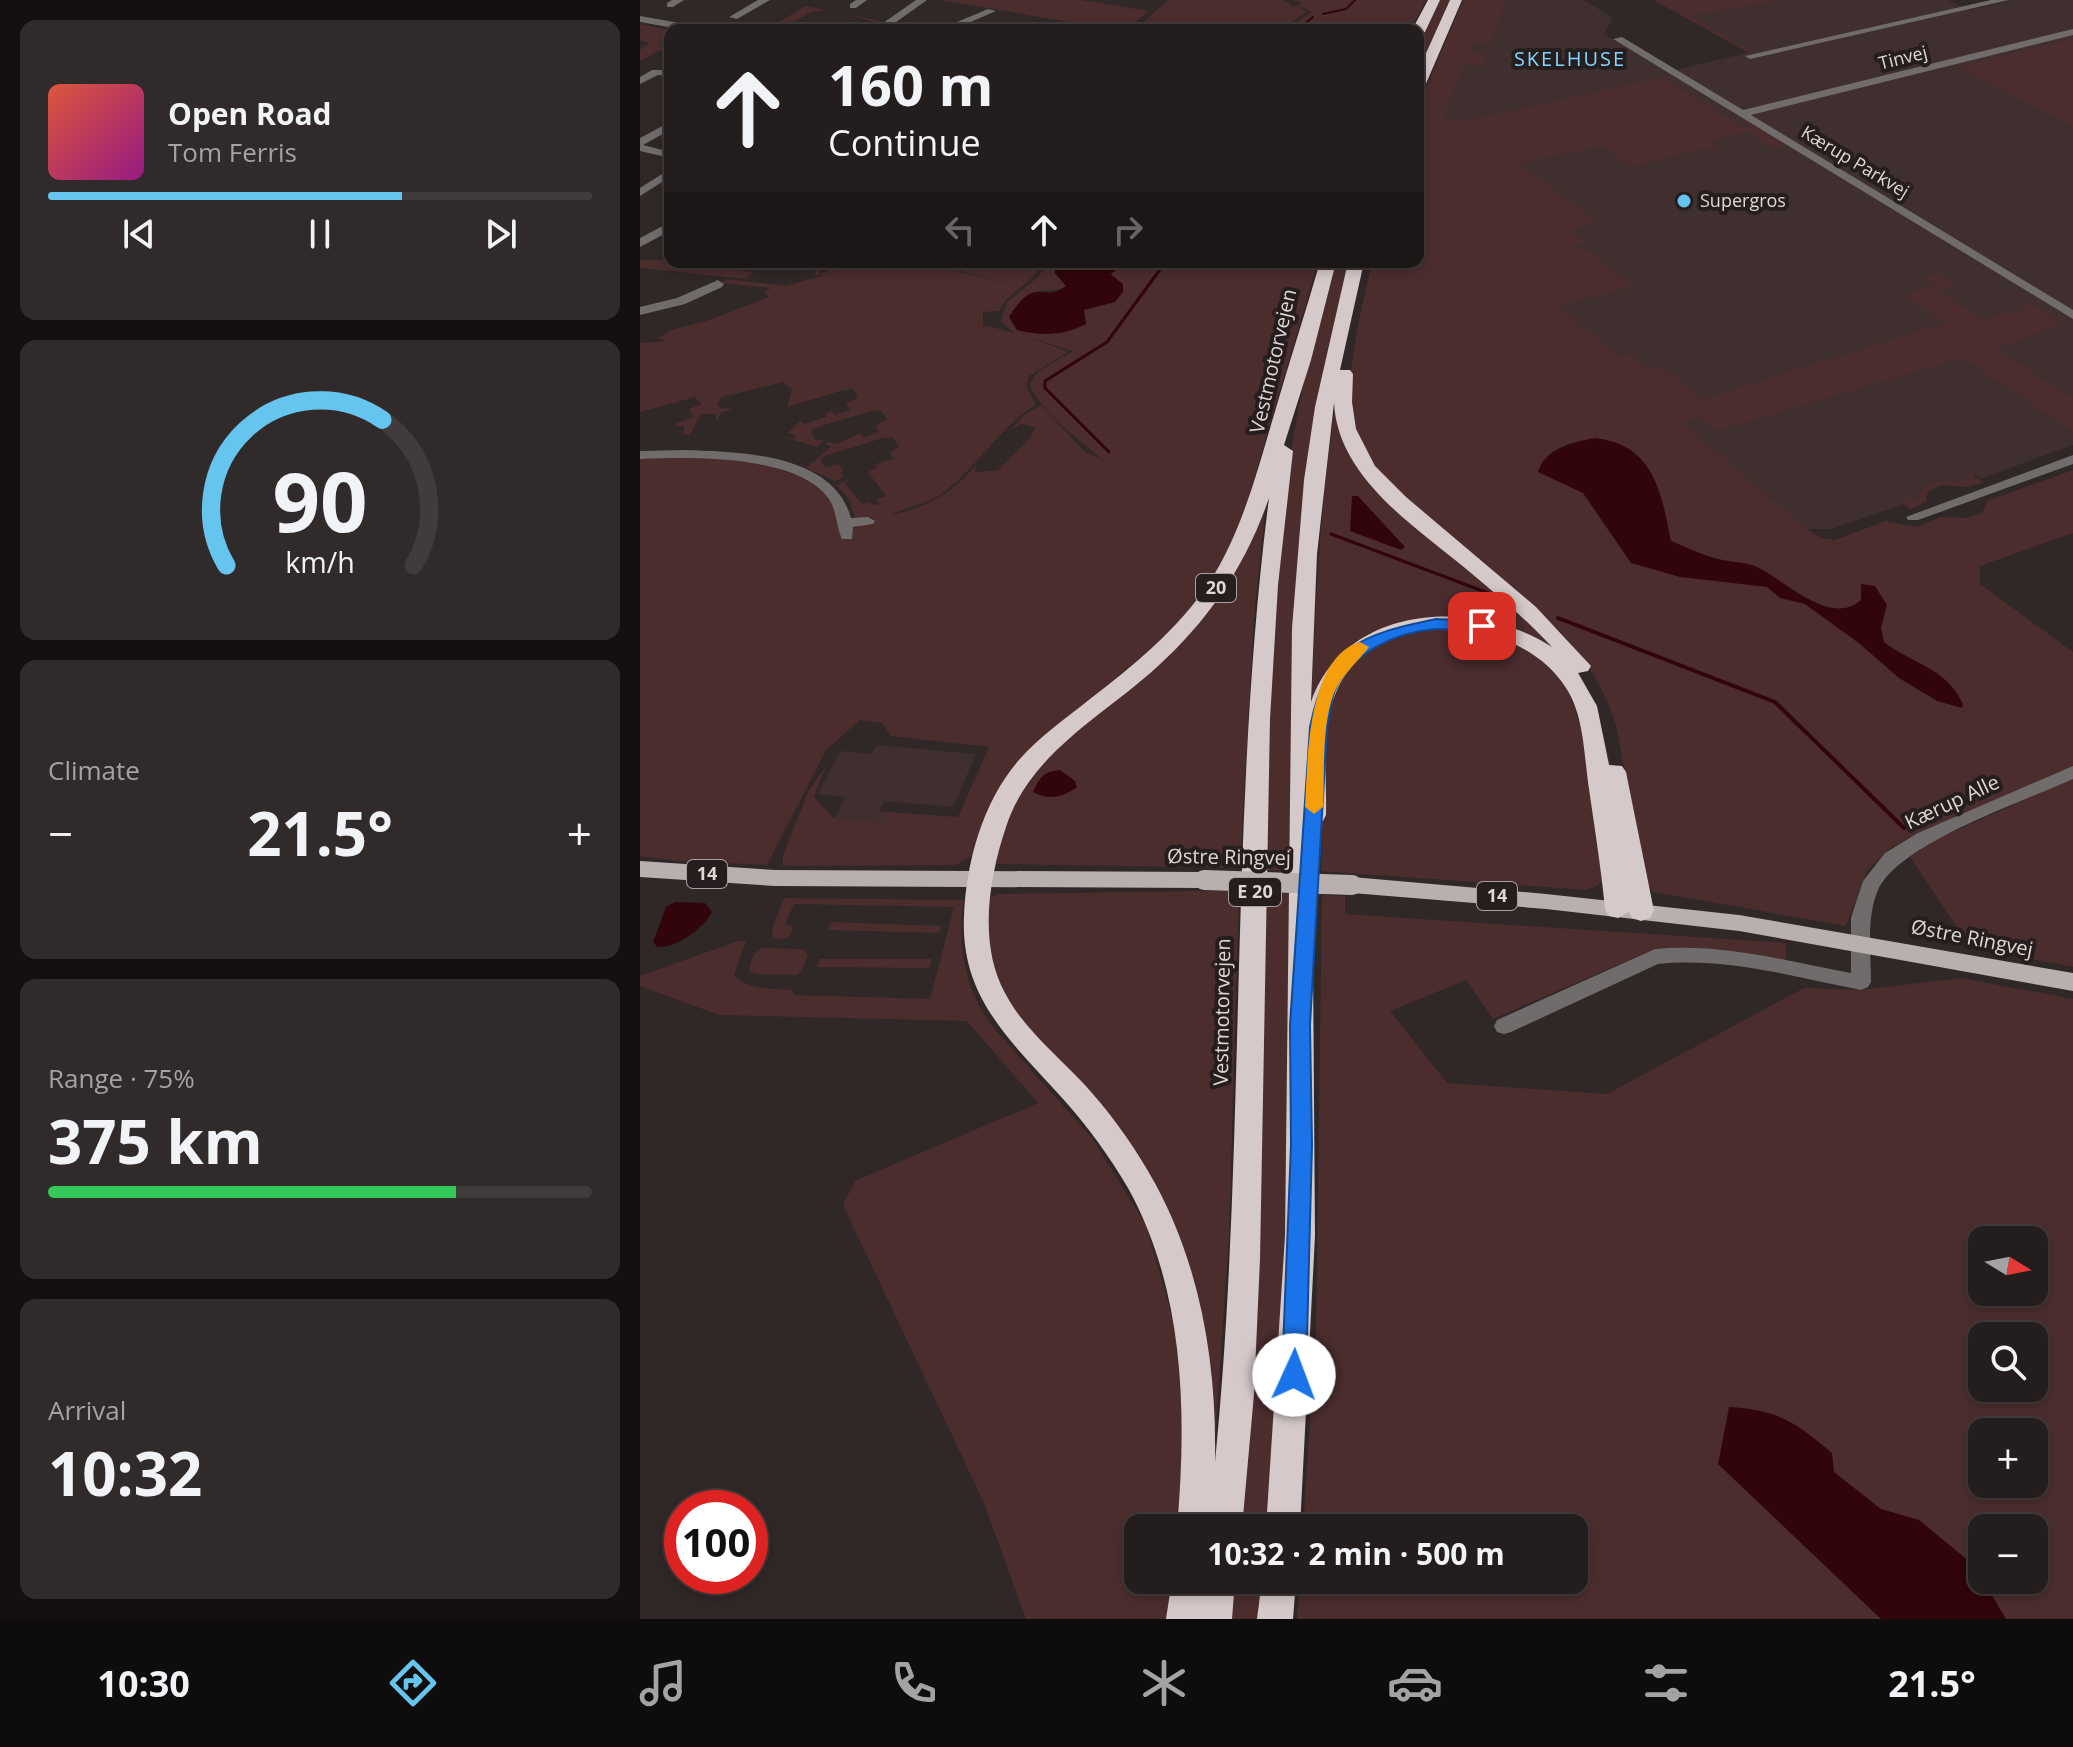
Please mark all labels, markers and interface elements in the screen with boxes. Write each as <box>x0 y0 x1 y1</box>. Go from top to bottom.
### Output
street label: Tinvej <box>1876 39 1930 75</box>
district label: SKELHUSE <box>1514 45 1626 72</box>
text: 160 m <box>828 46 994 122</box>
icon: ahead <box>696 56 800 160</box>
text: Open Road <box>168 93 332 134</box>
text: Continue <box>828 118 981 167</box>
street label: Kærup Parkvej <box>1797 119 1914 203</box>
text: Tom Ferris <box>168 134 297 170</box>
place label: Supergros <box>1700 188 1786 212</box>
marker: Supergros <box>1675 192 1693 210</box>
icon: left <box>938 208 982 252</box>
icon: ahead <box>1022 208 1066 252</box>
icon: right <box>1106 208 1150 252</box>
icon: previous <box>117 212 161 256</box>
icon: pause <box>298 212 342 256</box>
icon: next <box>479 212 523 256</box>
street label: Vestmotorvejen <box>1243 286 1302 436</box>
text: 90 <box>272 442 368 555</box>
text: km/h <box>285 542 355 581</box>
road number: 20 <box>1196 574 1236 602</box>
pin <box>1448 592 1516 660</box>
icon: arrive <box>1460 604 1504 648</box>
text: Climate <box>48 752 140 788</box>
street label: Kærup Alle <box>1900 768 2003 835</box>
text: 21.5° <box>247 792 393 874</box>
text: − <box>48 803 73 863</box>
text: + <box>567 803 592 863</box>
street label: Østre Ringvej <box>1167 842 1291 871</box>
road number: 14 <box>687 860 727 888</box>
road number: E 20 <box>1229 878 1281 906</box>
road number: 14 <box>1477 882 1517 910</box>
street label: Østre Ringvej <box>1909 912 2035 963</box>
street label: Vestmotorvejen <box>1207 938 1236 1086</box>
text: Range · 75% <box>48 1060 195 1096</box>
text: 375 km <box>48 1100 263 1182</box>
north arrow <box>1968 1226 2048 1306</box>
map controls <box>1968 1226 2048 1594</box>
button: search <box>1968 1322 2048 1402</box>
position arrow <box>1252 1333 1336 1417</box>
text: Arrival <box>48 1392 126 1428</box>
button: + <box>1968 1418 2048 1498</box>
text: 10:32 <box>48 1432 202 1514</box>
speed limit sign: 100 <box>664 1490 768 1594</box>
button: − <box>1968 1514 2048 1594</box>
text: 10:32 · 2 min · 500 m <box>1207 1533 1505 1574</box>
icon: directions <box>385 1655 441 1711</box>
icon: music <box>635 1655 691 1711</box>
icon: phone <box>886 1655 942 1711</box>
icon: climate <box>1136 1655 1192 1711</box>
icon: car <box>1387 1655 1443 1711</box>
icon: filters <box>1638 1655 1694 1711</box>
text: 10:30 <box>97 1659 190 1708</box>
text: 21.5° <box>1888 1659 1976 1708</box>

